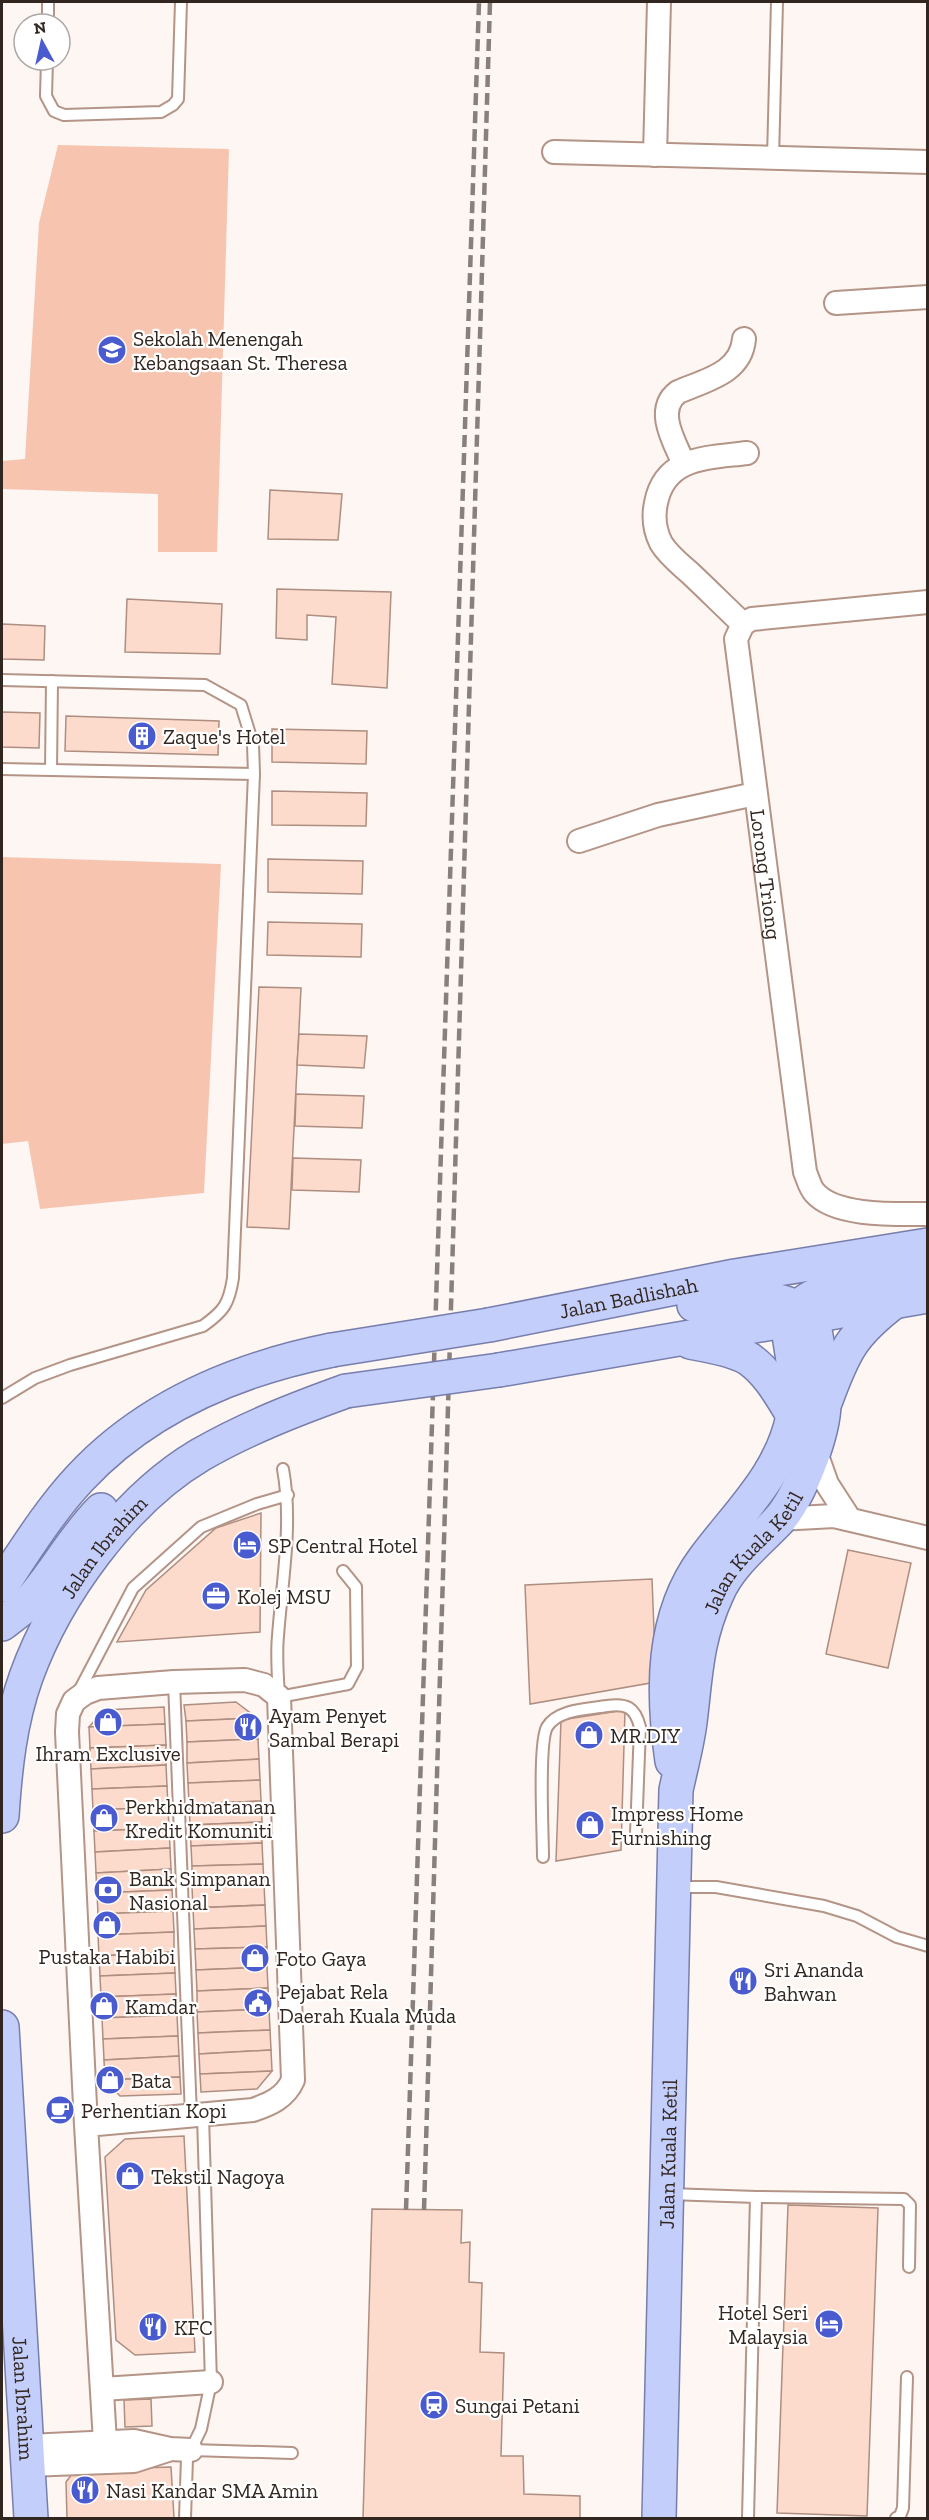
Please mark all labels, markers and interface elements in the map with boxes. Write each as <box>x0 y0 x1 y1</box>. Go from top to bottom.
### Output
north arrow <box>12 12 72 72</box>
text: N <box>33 17 47 38</box>
place label: Sekolah Menengah Kebangsaan St. Theresa <box>133 326 348 375</box>
school or university icon: Sekolah Menengah Kebangsaan St. Theresa <box>96 334 128 366</box>
building icon: Zaque's Hotel <box>126 720 158 752</box>
place label: Zaque's Hotel <box>163 724 286 749</box>
street label: Lorong Triong <box>746 808 787 942</box>
street label: Jalan Badlishah <box>557 1271 700 1323</box>
street label: Jalan Kuala Ketil <box>698 1486 808 1617</box>
street label: Jalan Ibrahim <box>55 1490 152 1603</box>
hotel icon: SP Central Hotel <box>231 1529 263 1561</box>
place label: SP Central Hotel <box>268 1533 418 1558</box>
office icon: Kolej MSU <box>200 1580 232 1612</box>
place label: Kolej MSU <box>237 1584 331 1610</box>
place label: Ayam Penyet Sambal Berapi <box>269 1703 399 1752</box>
shop icon: Ihram Exclusive <box>92 1706 124 1738</box>
restaurant icon: Ayam Penyet Sambal Berapi <box>232 1711 264 1743</box>
shop icon: MR.DIY <box>573 1719 605 1751</box>
place label: MR.DIY <box>610 1723 680 1748</box>
place label: Ihram Exclusive <box>35 1741 181 1766</box>
place label: Perkhidmatanan Kredit Komuniti <box>125 1794 276 1843</box>
place label: Impress Home Furnishing <box>611 1801 744 1850</box>
shop icon: Perkhidmatanan Kredit Komuniti <box>88 1802 120 1834</box>
shop icon: Impress Home Furnishing <box>574 1809 606 1841</box>
place label: Bank Simpanan Nasional <box>129 1866 271 1915</box>
bank icon: Bank Simpanan Nasional <box>92 1874 124 1906</box>
shop icon: Pustaka Habibi <box>91 1909 123 1941</box>
shop icon: Foto Gaya <box>239 1942 271 1974</box>
place label: Pustaka Habibi <box>39 1944 176 1969</box>
place label: Foto Gaya <box>276 1946 367 1971</box>
place label: Sri Ananda Bahwan <box>764 1957 864 2006</box>
restaurant icon: Sri Ananda Bahwan <box>727 1965 759 1997</box>
place label: Pejabat Rela Daerah Kuala Muda <box>279 1979 456 2028</box>
public building icon: Pejabat Rela Daerah Kuala Muda <box>242 1987 274 2019</box>
shop icon: Kamdar <box>88 1990 120 2022</box>
place label: Kamdar <box>125 1994 197 2019</box>
shop icon: Bata <box>94 2064 126 2096</box>
place label: Bata <box>131 2068 172 2093</box>
street label: Jalan Kuala Ketil <box>653 2079 682 2229</box>
cafe icon: Perhentian Kopi <box>44 2094 76 2126</box>
place label: Perhentian Kopi <box>81 2098 227 2123</box>
shop icon: Tekstil Nagoya <box>114 2160 146 2192</box>
place label: Tekstil Nagoya <box>151 2164 285 2189</box>
place label: Hotel Seri Malaysia <box>718 2300 808 2349</box>
hotel icon: Hotel Seri Malaysia <box>813 2308 845 2340</box>
restaurant icon: KFC <box>137 2311 169 2343</box>
place label: KFC <box>174 2315 213 2340</box>
street label: Jalan Ibrahim <box>8 2335 40 2461</box>
station icon: Sungai Petani <box>418 2389 450 2421</box>
place label: Sungai Petani <box>455 2393 580 2418</box>
restaurant icon: Nasi Kandar SMA Amin <box>69 2474 101 2506</box>
place label: Nasi Kandar SMA Amin <box>106 2478 318 2503</box>

